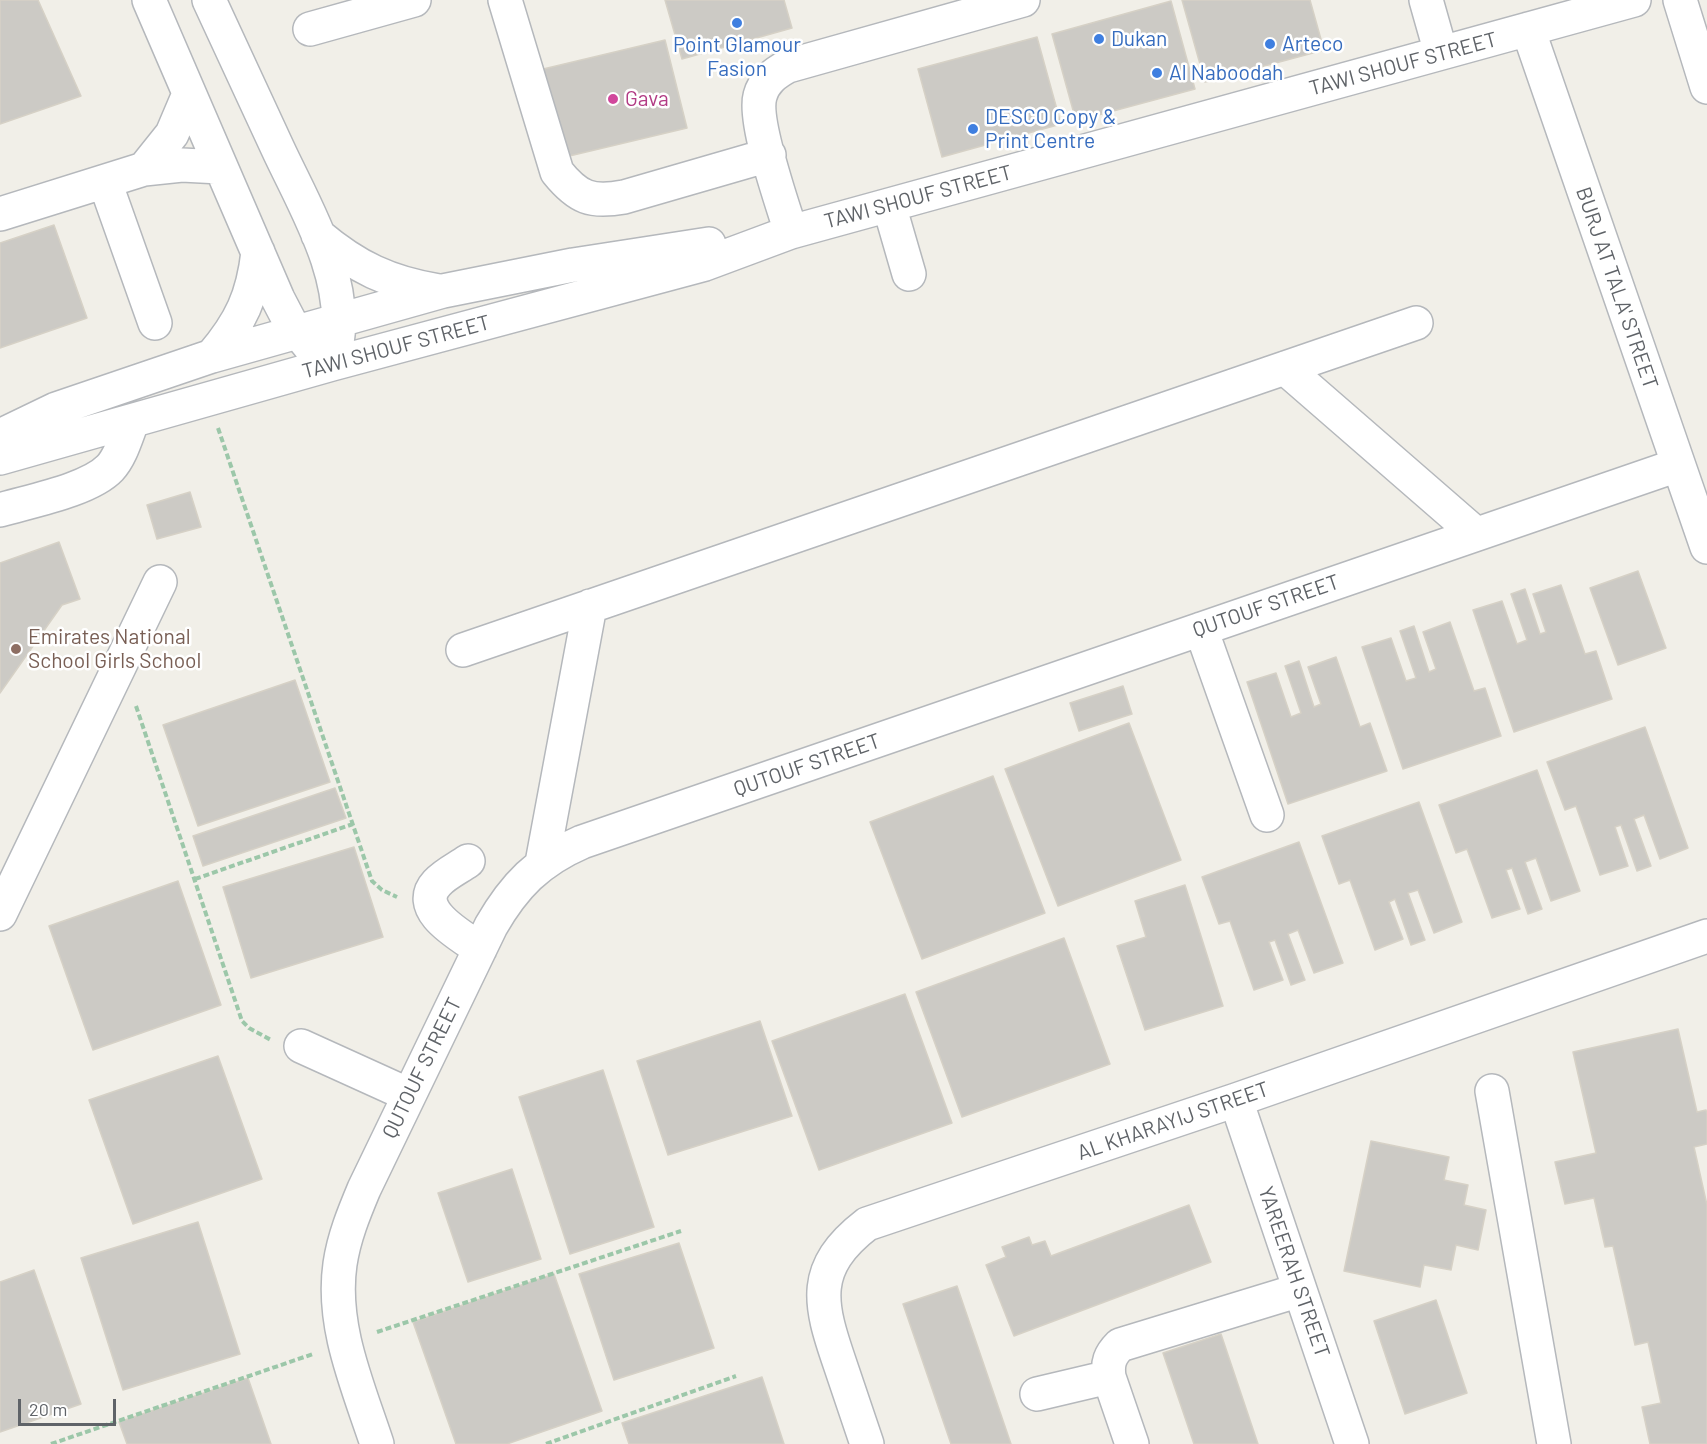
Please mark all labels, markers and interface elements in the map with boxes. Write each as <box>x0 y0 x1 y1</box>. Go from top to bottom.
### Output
marker: Point Glamour Fasion <box>730 16 744 30</box>
place label: Dukan <box>1111 26 1167 52</box>
street label: TAWI SHOUF STREET <box>1306 27 1500 101</box>
place label: Arteco <box>1282 31 1344 57</box>
place label: Point Glamour Fasion <box>673 32 801 82</box>
marker: Dukan <box>1092 32 1106 46</box>
marker: Arteco <box>1263 37 1277 51</box>
place label: Al Naboodah <box>1169 60 1283 86</box>
marker: Al Naboodah <box>1150 66 1164 80</box>
place label: Gava <box>625 86 669 112</box>
marker: Gava <box>606 92 620 106</box>
place label: DESCO Copy & Print Centre <box>985 104 1116 154</box>
marker: DESCO Copy & Print Centre <box>966 122 980 136</box>
street label: TAWI SHOUF STREET <box>821 160 1015 234</box>
street label: BURJ AT TALA' STREET <box>1571 184 1663 392</box>
street label: TAWI SHOUF STREET <box>299 310 493 384</box>
street label: QUTOUF STREET <box>1189 569 1343 643</box>
place label: Emirates National School Girls School <box>28 624 201 674</box>
marker: Emirates National School Girls School <box>9 642 23 656</box>
street label: QUTOUF STREET <box>730 728 884 802</box>
street label: QUTOUF STREET <box>377 994 467 1142</box>
street label: AL KHARAYIJ STREET <box>1074 1076 1272 1166</box>
street label: YAREERAH STREET <box>1253 1183 1335 1361</box>
scale bar <box>21 1387 118 1425</box>
text: 20 m <box>29 1398 67 1420</box>

